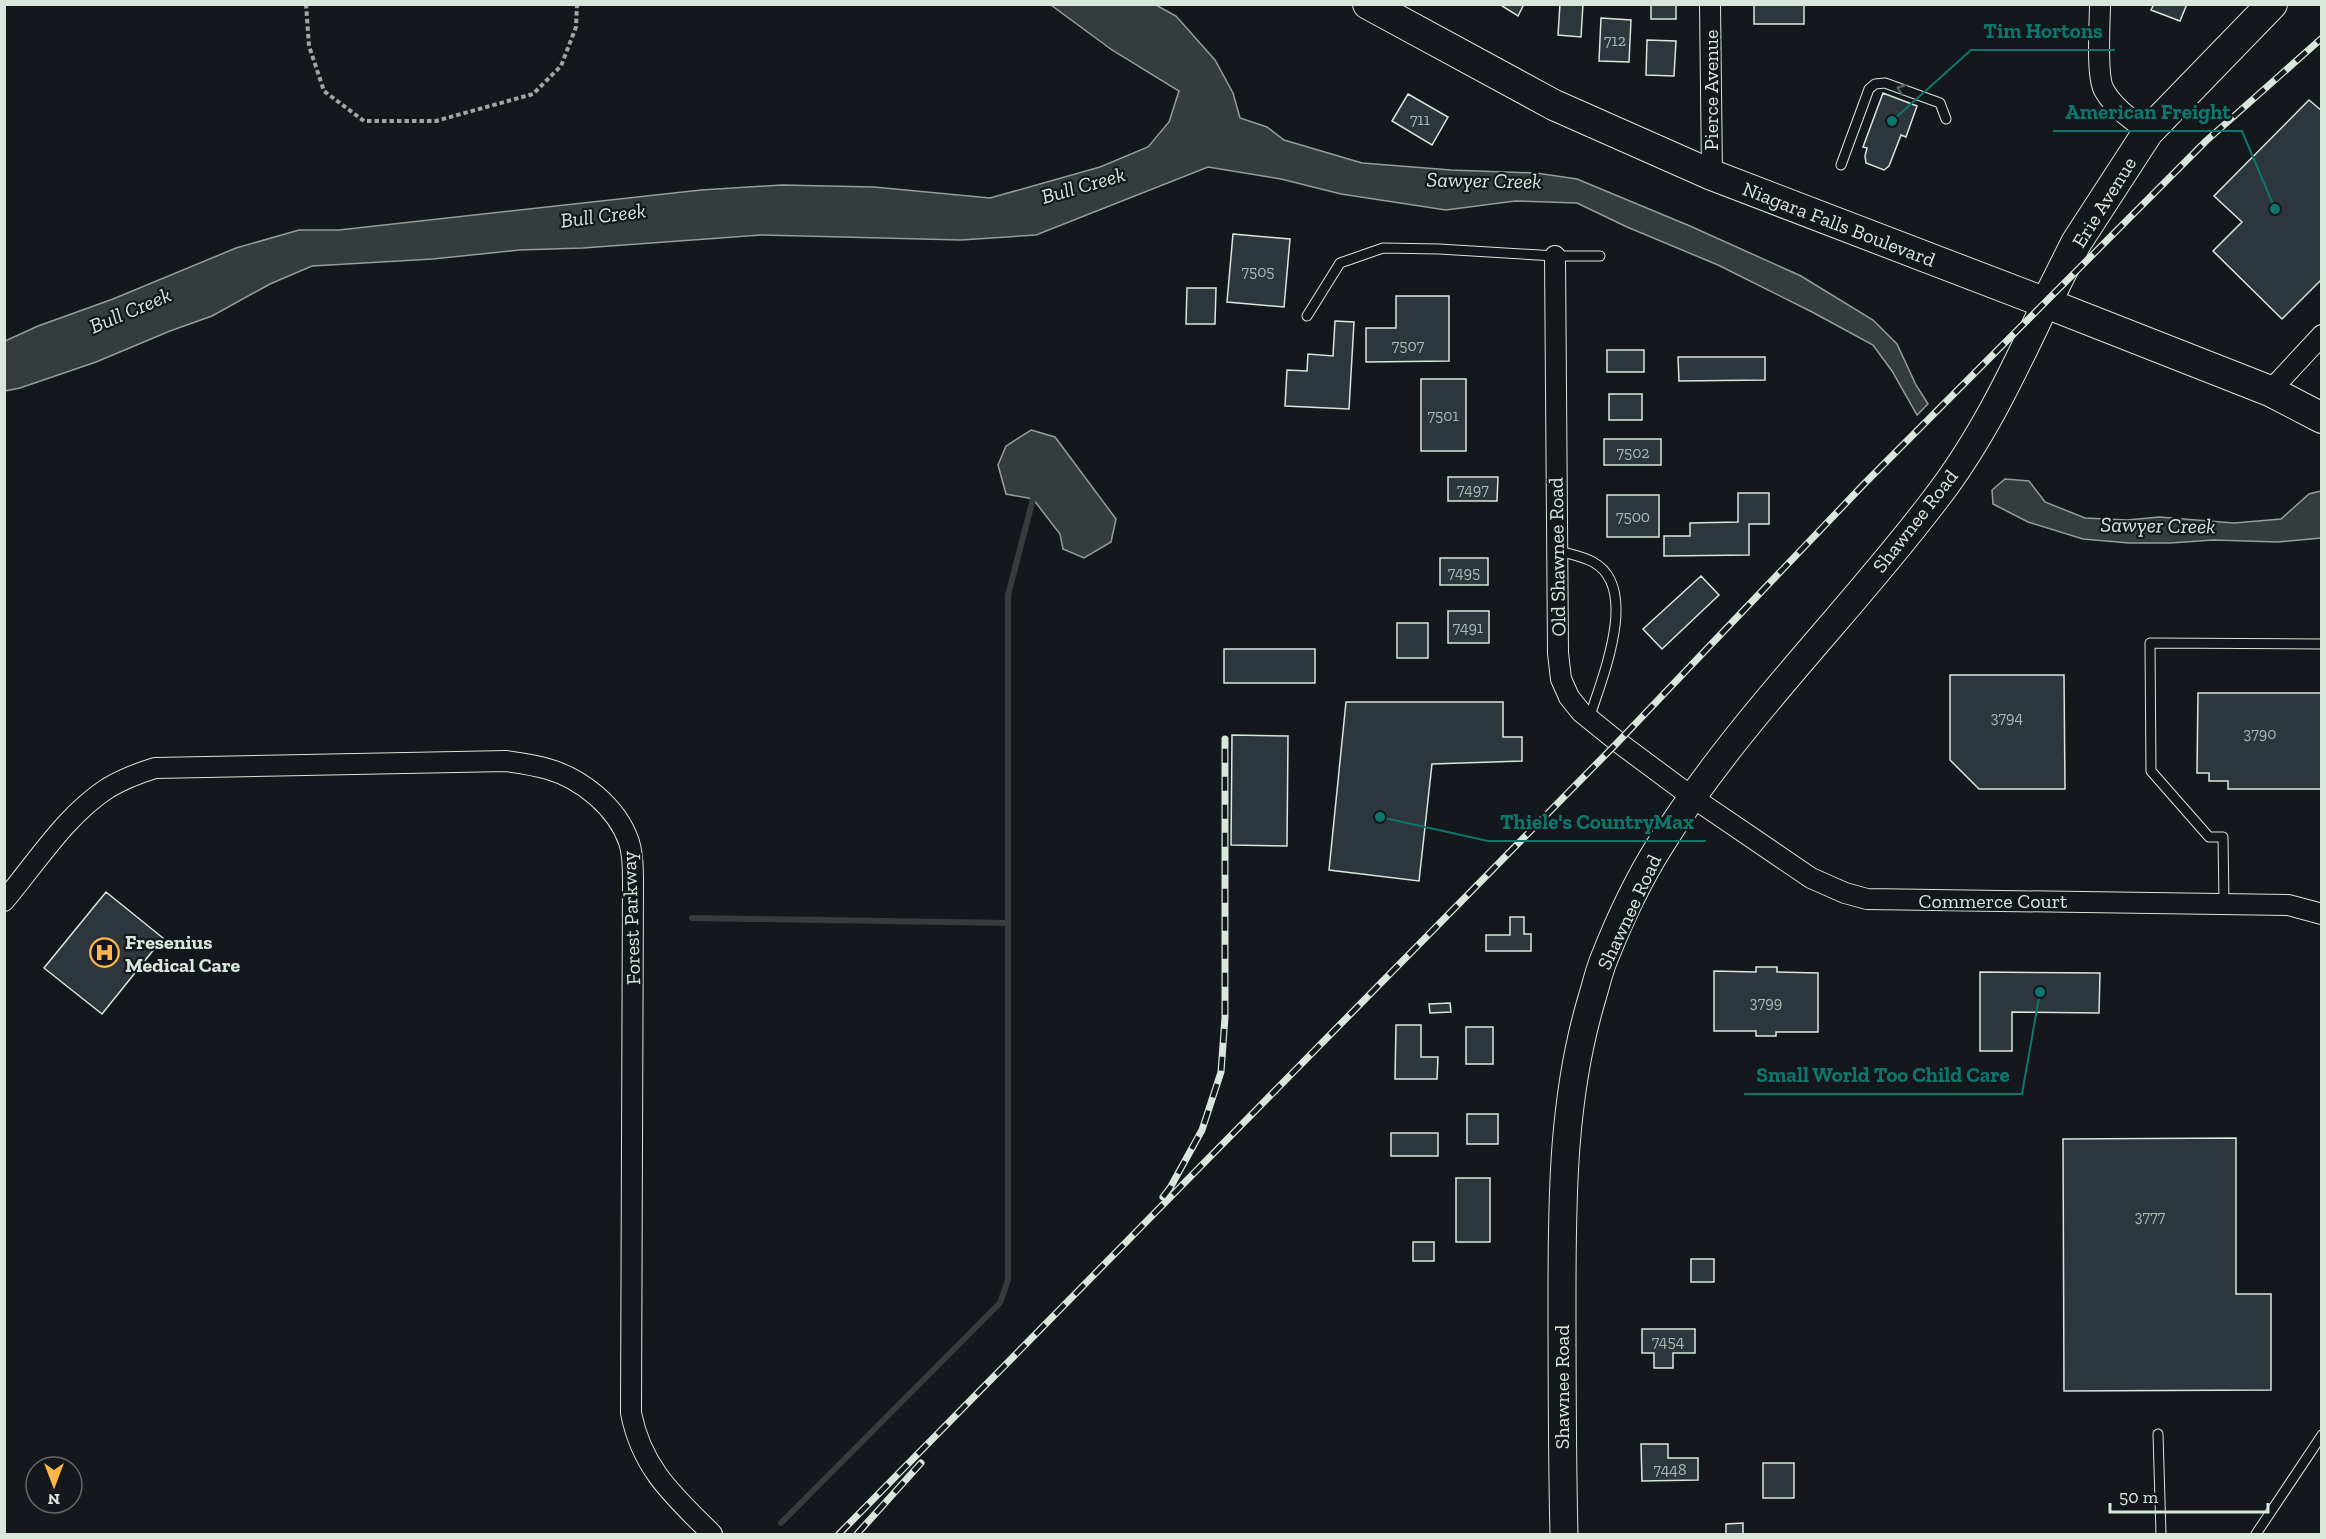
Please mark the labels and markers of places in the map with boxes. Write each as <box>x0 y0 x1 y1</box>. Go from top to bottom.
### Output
callout: Tim Hortons <box>1971 11 2115 50</box>
callout: American Freight <box>2053 92 2242 131</box>
callout: Thiele's CountryMax <box>1488 802 1706 841</box>
place label: Fresenius Medical Care <box>125 930 240 977</box>
hospital icon: Fresenius Medical Care <box>88 937 120 969</box>
callout: Small World Too Child Care <box>1744 1055 2022 1094</box>

